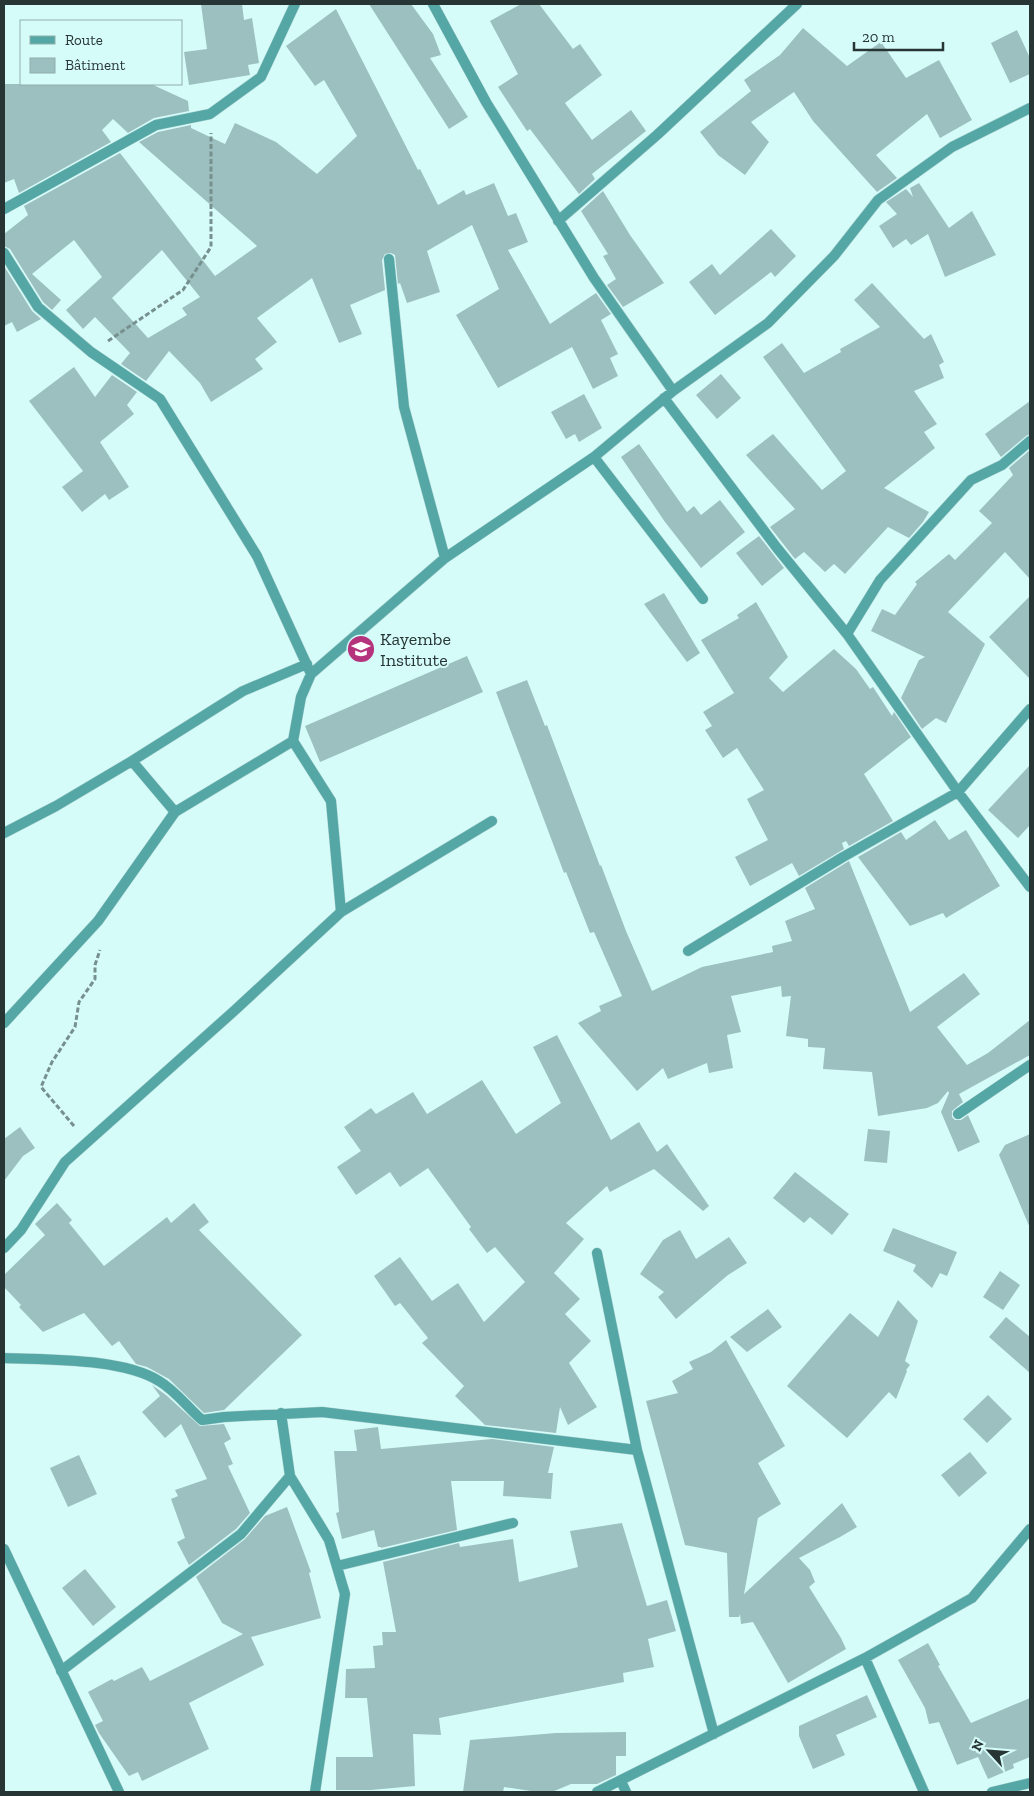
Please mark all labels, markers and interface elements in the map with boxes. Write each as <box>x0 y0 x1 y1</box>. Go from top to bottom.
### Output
legend <box>20 20 182 85</box>
scale bar <box>854 20 943 52</box>
text: 20 m <box>862 28 895 46</box>
text: Route <box>65 31 103 49</box>
text: Bâtiment <box>65 56 126 74</box>
place label: Kayembe Institute <box>380 628 451 671</box>
school or university icon: Kayembe Institute <box>346 634 376 664</box>
north arrow <box>964 1726 1014 1776</box>
text: N <box>968 1737 988 1754</box>

